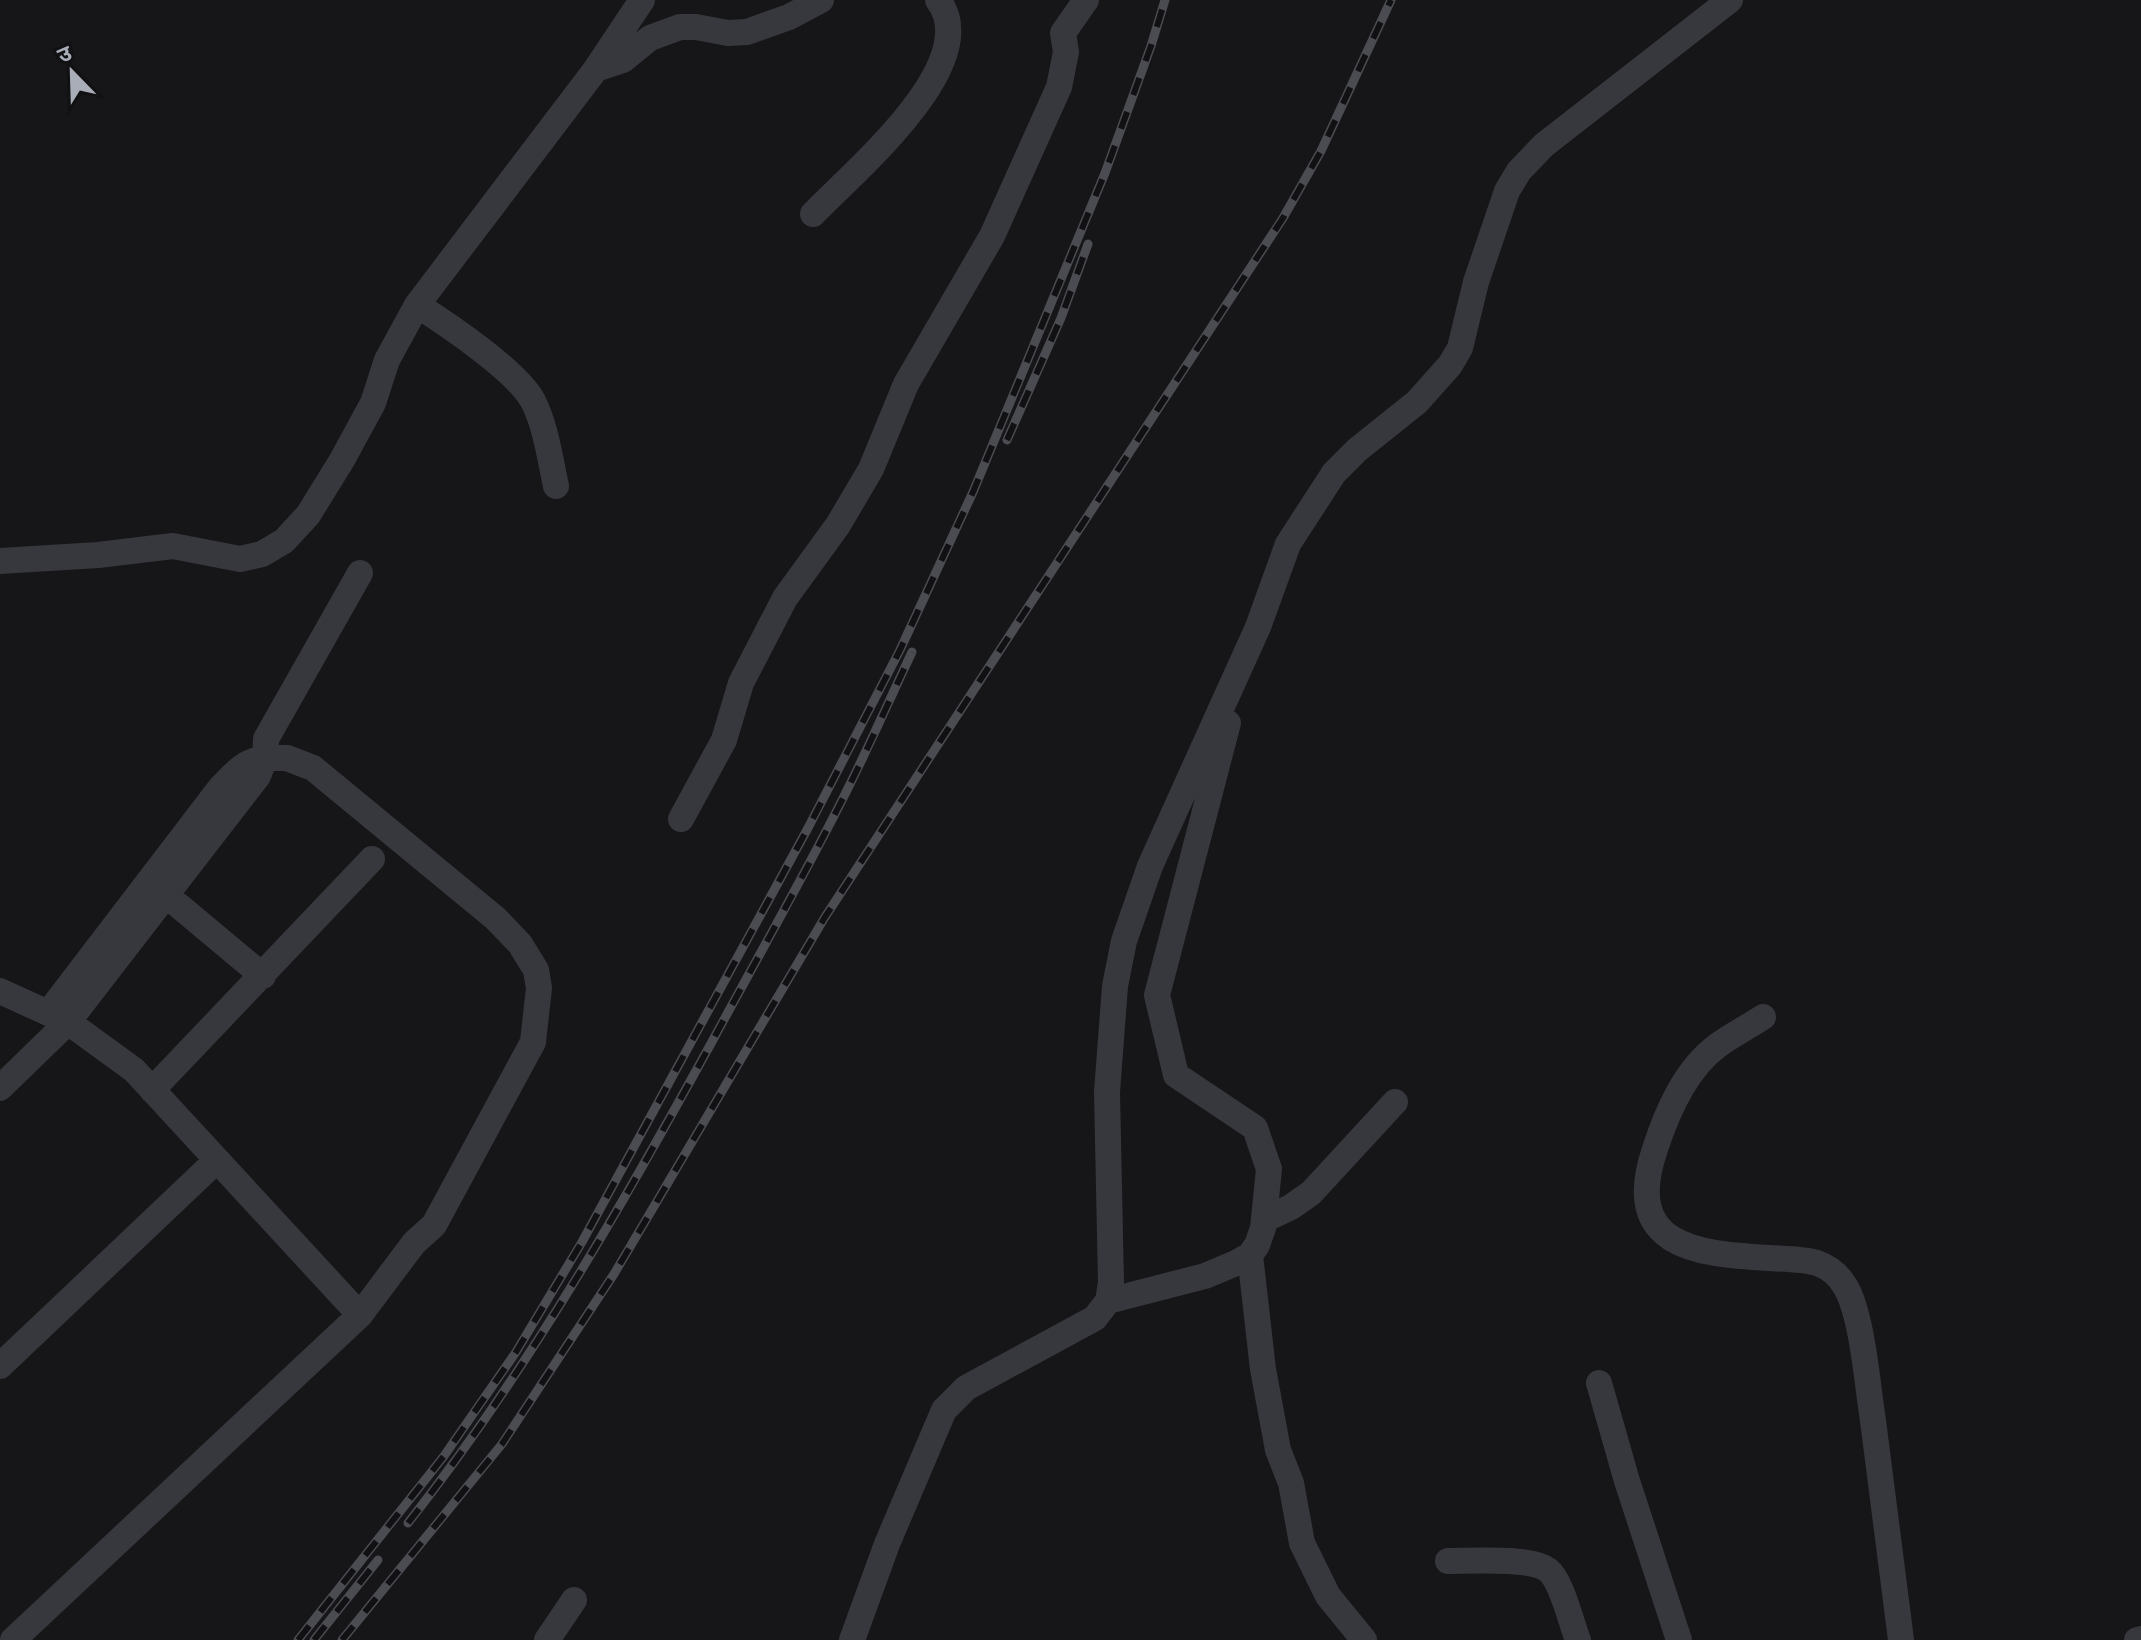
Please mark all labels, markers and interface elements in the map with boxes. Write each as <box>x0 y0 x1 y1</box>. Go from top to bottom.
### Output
north arrow <box>32 32 112 112</box>
text: उ <box>53 38 77 69</box>

